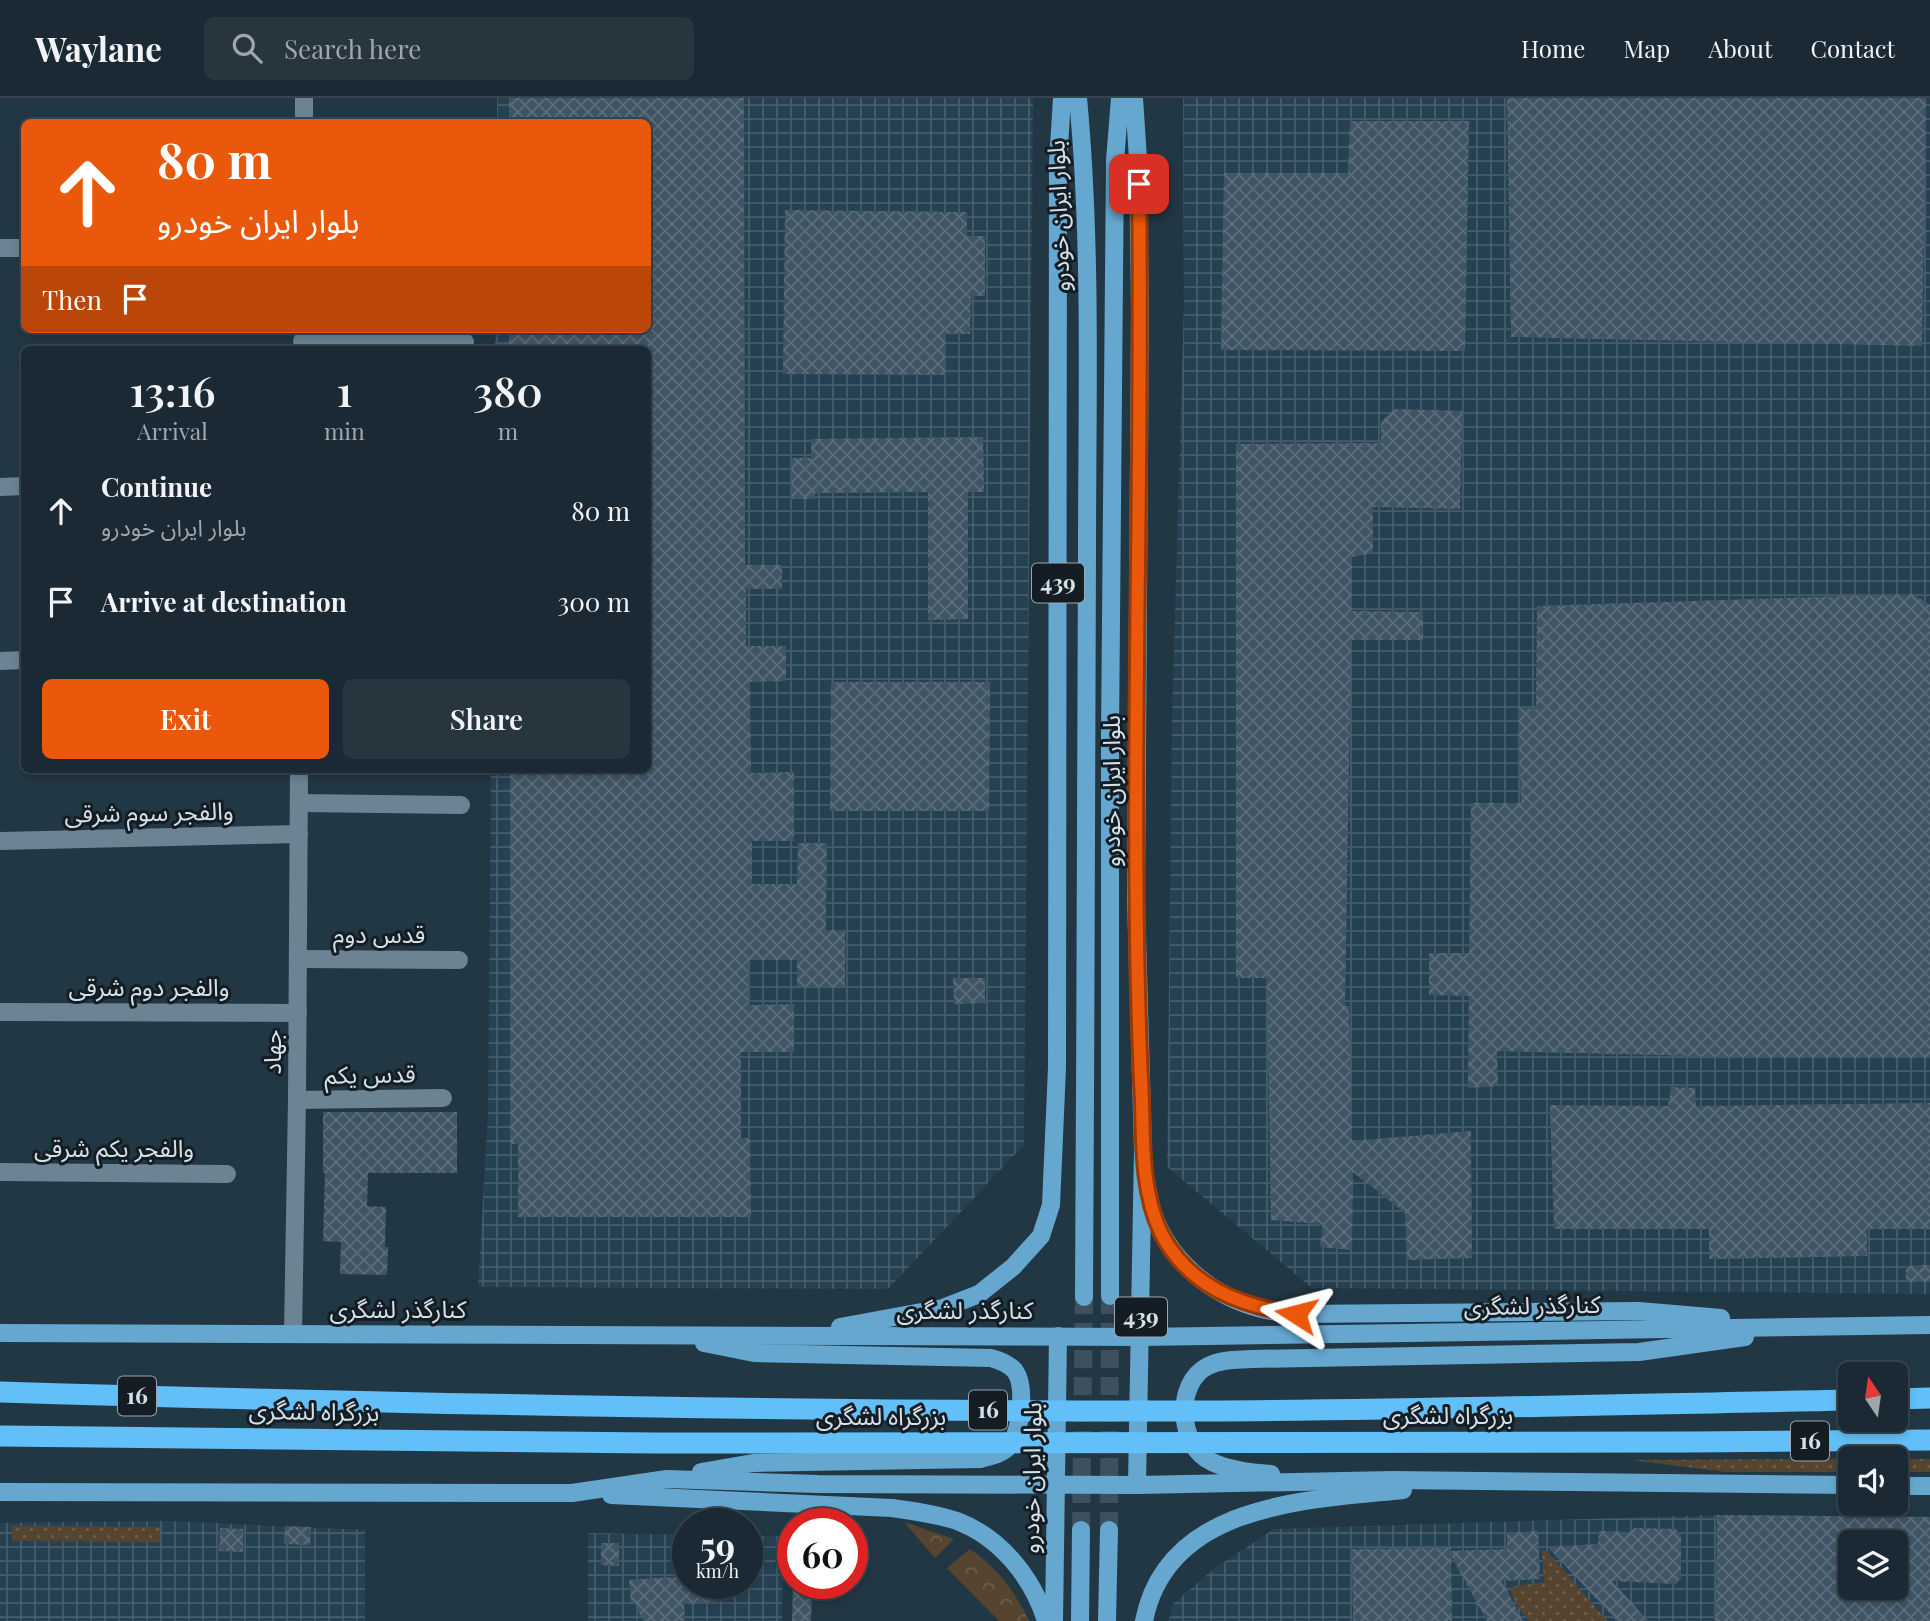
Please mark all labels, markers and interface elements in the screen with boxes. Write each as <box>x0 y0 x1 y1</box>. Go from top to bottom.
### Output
search box <box>204 17 694 80</box>
text: Waylane <box>35 26 162 70</box>
icon: search <box>228 29 266 67</box>
text: Search here <box>284 31 421 66</box>
text: Home <box>1521 32 1585 64</box>
text: Map <box>1623 32 1670 64</box>
text: About <box>1708 32 1772 64</box>
text: Contact <box>1810 32 1895 64</box>
text: 80 m <box>157 126 272 191</box>
street label: بلوار ایران خودرو <box>1038 140 1076 293</box>
icon: ahead <box>42 147 133 238</box>
pin <box>1109 154 1169 214</box>
icon: arrive <box>1120 165 1158 203</box>
text: بلوار ایران خودرو <box>157 198 359 241</box>
icon: arrive <box>116 280 154 318</box>
text: Then <box>42 282 102 317</box>
text: 13:16 <box>129 362 216 418</box>
text: 1 <box>336 362 352 418</box>
text: 380 <box>473 362 543 418</box>
text: Arrival <box>137 415 208 446</box>
text: min <box>324 415 365 446</box>
text: m <box>498 415 518 446</box>
text: Continue <box>101 469 212 504</box>
icon: ahead <box>42 492 80 530</box>
text: 80 m <box>571 493 630 528</box>
text: بلوار ایران خودرو <box>101 511 247 542</box>
road number: 439 <box>1032 564 1084 603</box>
icon: arrive <box>42 583 80 621</box>
text: Arrive at destination <box>101 584 347 619</box>
text: 300 m <box>558 584 630 619</box>
button: Exit <box>42 679 329 759</box>
button: Share <box>343 679 630 759</box>
street label: بلوار ایران خودرو <box>1094 715 1126 867</box>
street label: والفجر سوم شرقی <box>64 794 234 832</box>
street label: قدس دوم <box>333 917 425 953</box>
street label: والفجر دوم شرقی <box>68 970 230 1006</box>
street label: جهاد <box>255 1030 287 1074</box>
street label: قدس یکم <box>324 1056 416 1093</box>
street label: والفجر یکم شرقی <box>34 1131 194 1166</box>
position arrow <box>1259 1277 1333 1351</box>
street label: کنارگذر لشگری <box>1463 1287 1602 1321</box>
street label: کنارگذر لشگری <box>330 1292 468 1324</box>
street label: کنارگذر لشگری <box>897 1293 1035 1325</box>
road number: 439 <box>1115 1298 1167 1336</box>
north arrow <box>1838 1362 1908 1432</box>
map controls <box>1838 1362 1908 1600</box>
road number: 16 <box>118 1376 156 1415</box>
road number: 16 <box>969 1390 1007 1429</box>
street label: بزرگراه لشگری <box>248 1393 380 1427</box>
street label: بزرگراه لشگری <box>1383 1398 1513 1430</box>
street label: بزرگراه لشگری <box>816 1399 946 1431</box>
street label: بلوار ایران خودرو <box>1013 1402 1047 1554</box>
road number: 16 <box>1791 1422 1829 1460</box>
button: sound <box>1838 1446 1908 1516</box>
speed limit sign: 60 <box>777 1508 868 1599</box>
text: 59 <box>700 1521 735 1568</box>
button: layers <box>1838 1530 1908 1600</box>
text: km/h <box>696 1559 739 1583</box>

